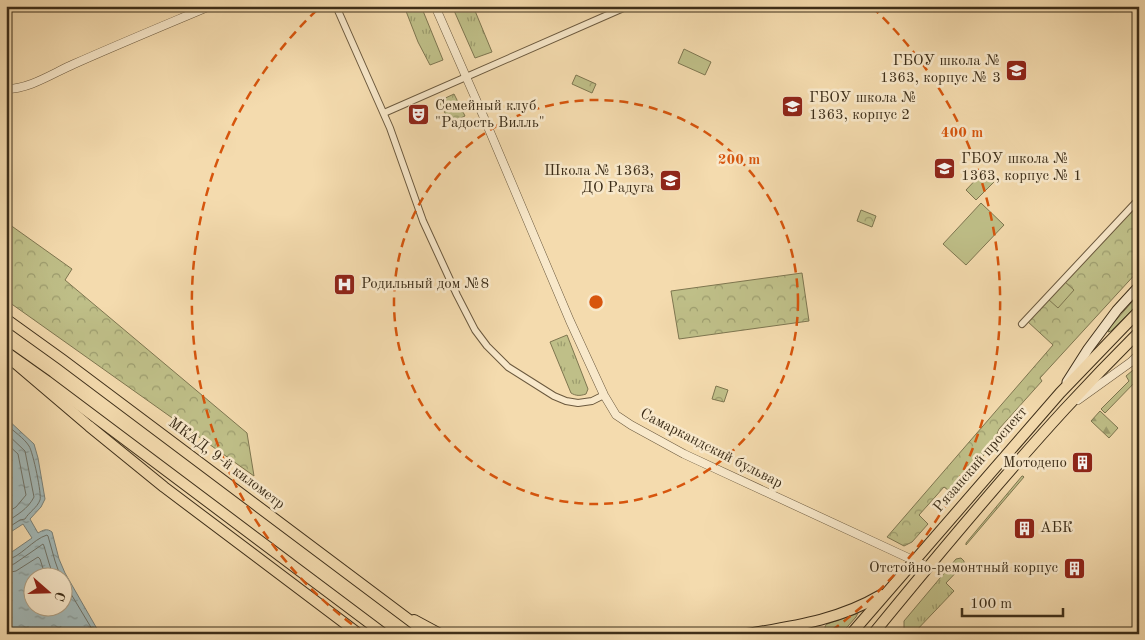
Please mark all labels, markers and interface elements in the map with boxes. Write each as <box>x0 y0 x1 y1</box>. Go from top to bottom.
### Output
place label: ГБОУ школа № 1363, корпус № 3 <box>880 54 1001 86</box>
school or university icon: ГБОУ школа № 1363, корпус № 3 <box>1005 58 1029 82</box>
place label: ГБОУ школа № 1363, корпус 2 <box>809 91 917 123</box>
school or university icon: ГБОУ школа № 1363, корпус 2 <box>781 95 805 119</box>
place label: Семейный клуб "Радость Вилль" <box>435 99 545 131</box>
theatre icon: Семейный клуб "Радость Вилль" <box>407 103 431 127</box>
text: 400 m <box>941 126 983 141</box>
place label: ГБОУ школа № 1363, корпус № 1 <box>961 152 1082 184</box>
text: 200 m <box>718 153 760 168</box>
school or university icon: ГБОУ школа № 1363, корпус № 1 <box>933 156 957 180</box>
place label: Школа № 1363, ДО Радуга <box>544 164 655 196</box>
school or university icon: Школа № 1363, ДО Радуга <box>658 168 682 192</box>
hospital icon: Родильный дом №8 <box>333 272 357 296</box>
place label: Родильный дом №8 <box>361 277 489 292</box>
centre of rings <box>587 293 605 311</box>
street label: Рязанский проспект <box>931 404 1031 516</box>
street label: Самаркандский бульвар <box>637 407 785 492</box>
street label: МКАД, 9-й километр <box>165 415 287 513</box>
building icon: Мотодепо <box>1071 451 1095 475</box>
place label: Мотодепо <box>1003 456 1067 471</box>
building icon: АБК <box>1012 516 1036 540</box>
place label: АБК <box>1040 521 1073 536</box>
building icon: Отстойно-ремонтный корпус <box>1062 556 1086 580</box>
place label: Отстойно-ремонтный корпус <box>869 561 1058 576</box>
north arrow <box>22 568 72 618</box>
scale bar <box>962 585 1064 617</box>
text: С <box>51 589 67 603</box>
text: 100 m <box>970 597 1012 612</box>

